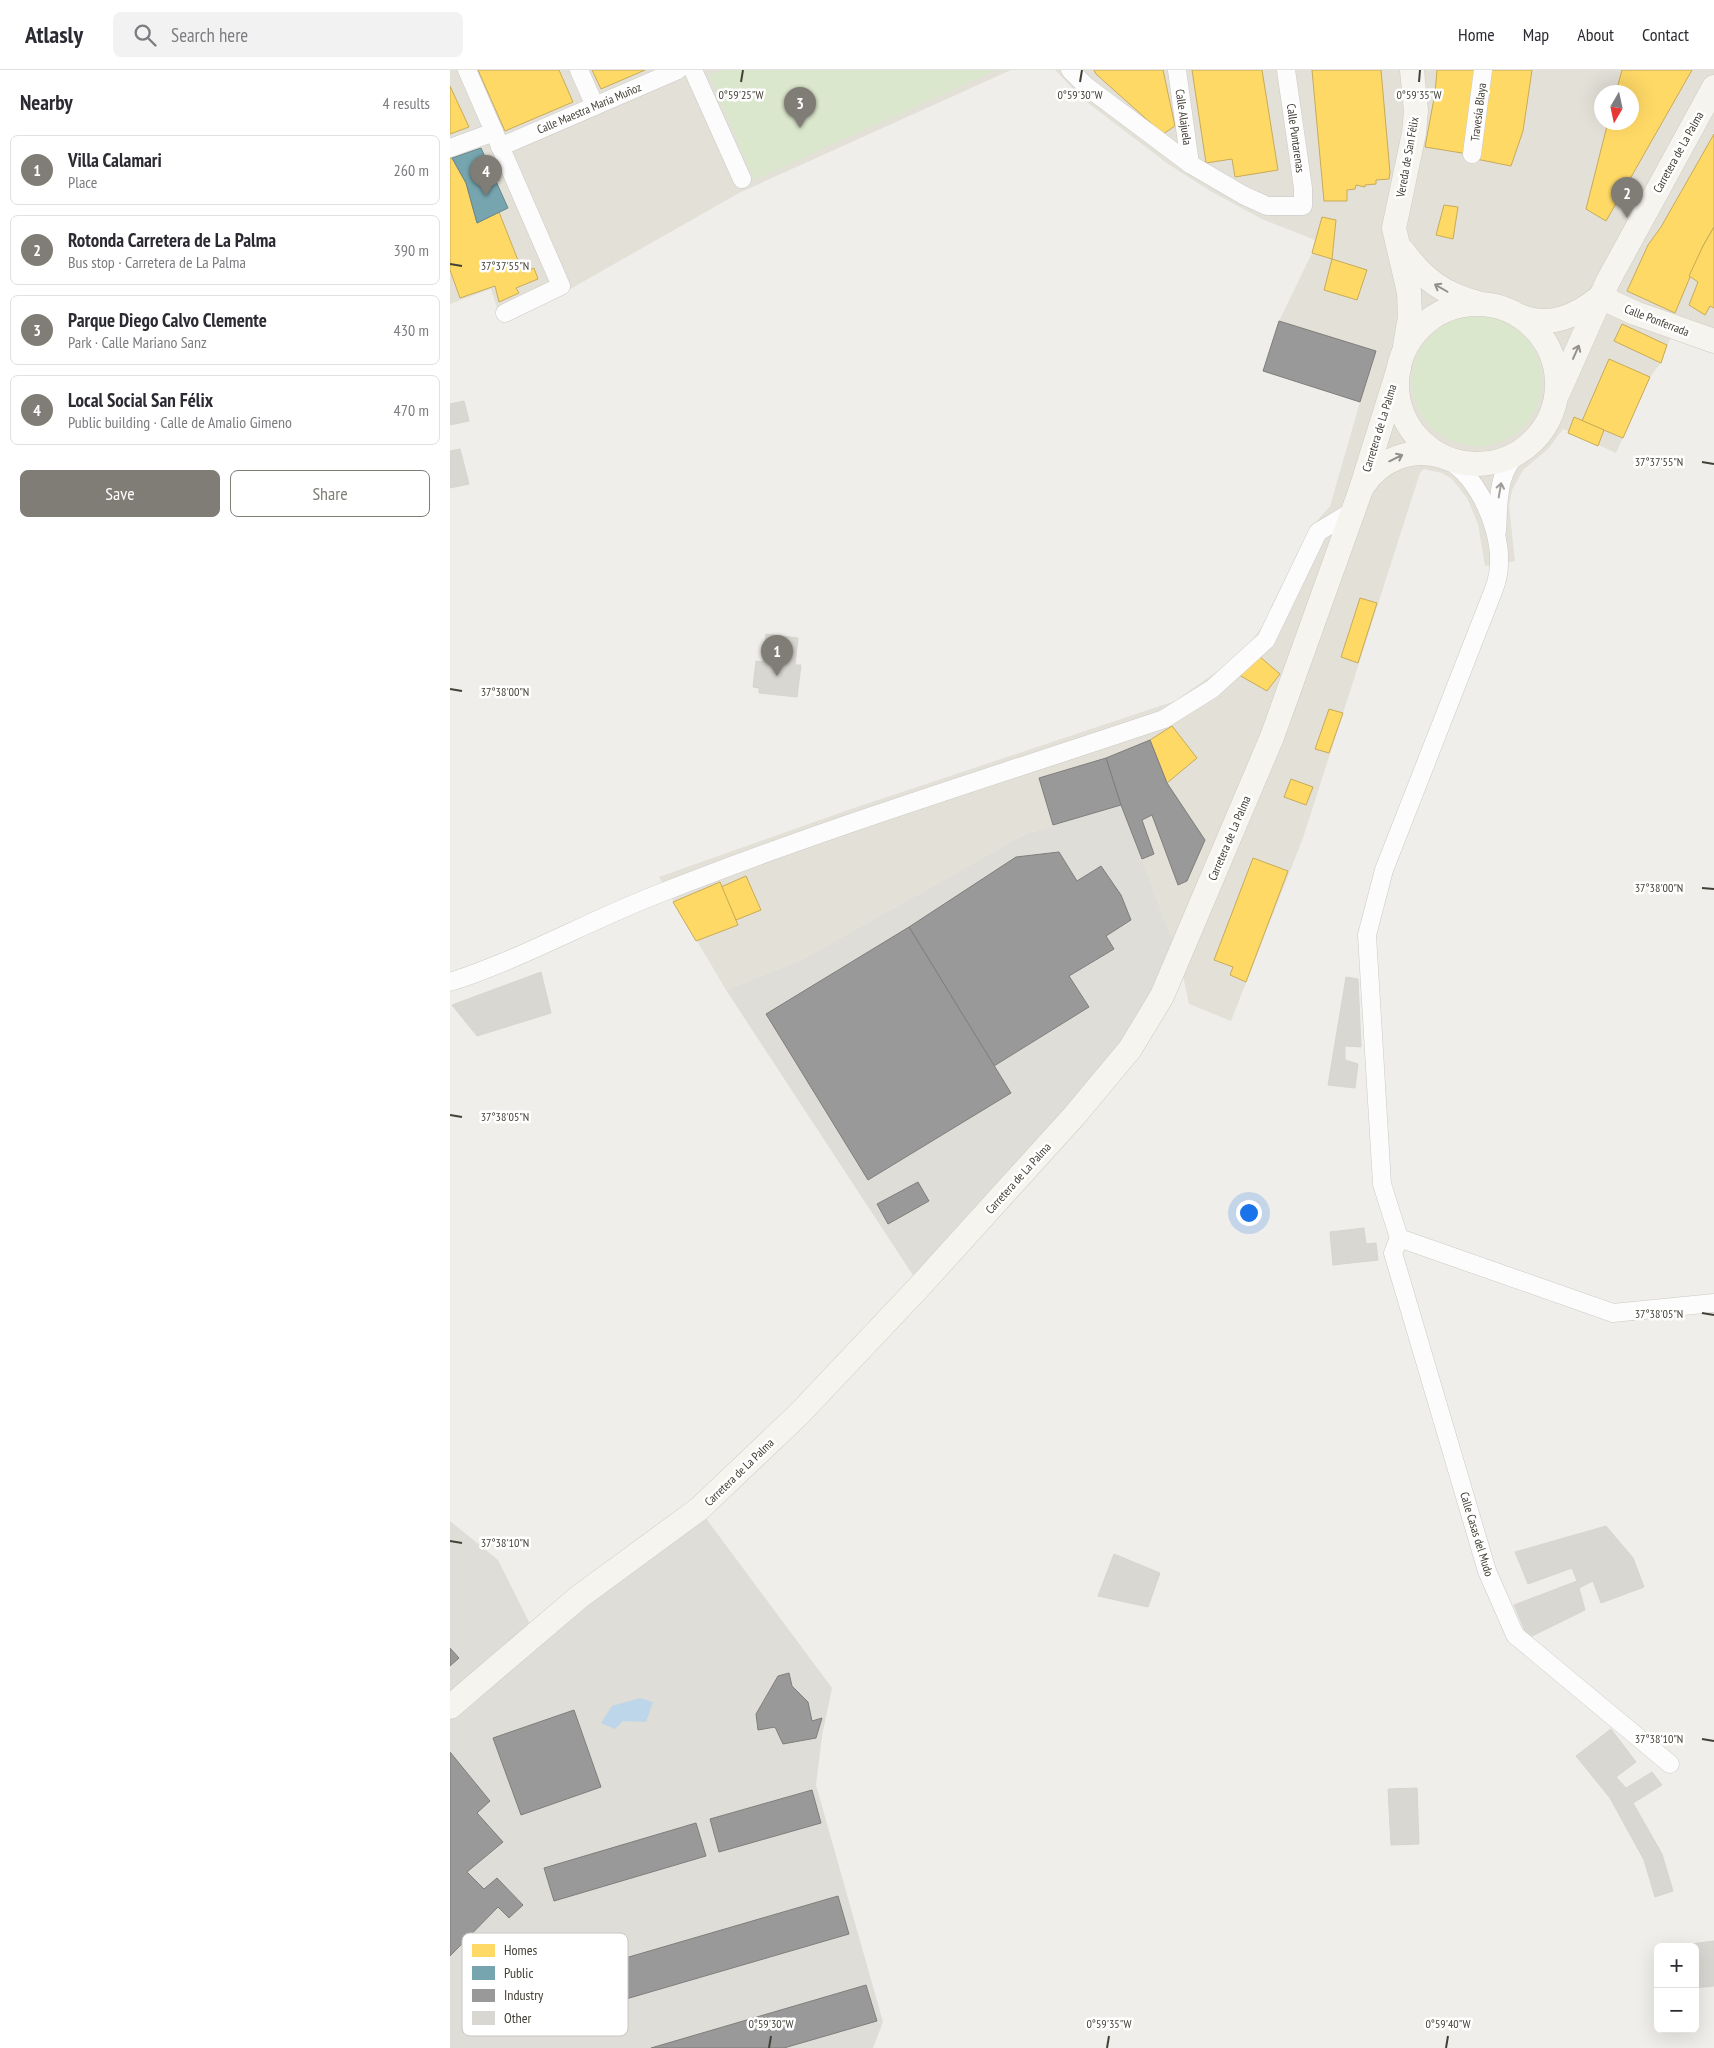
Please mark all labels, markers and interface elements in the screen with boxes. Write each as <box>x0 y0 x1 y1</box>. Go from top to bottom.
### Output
search box <box>113 12 463 57</box>
text: Atlasly <box>25 19 83 50</box>
icon: search <box>131 21 159 49</box>
text: Search here <box>171 23 248 47</box>
text: Home <box>1458 23 1495 46</box>
text: Map <box>1523 23 1549 46</box>
text: About <box>1577 23 1614 46</box>
text: Contact <box>1642 23 1689 46</box>
street label: Calle Maestra María Muñoz <box>535 79 643 137</box>
street label: Travesía Blaya <box>1467 82 1489 142</box>
north arrow <box>1594 85 1639 130</box>
text: 0°59'25"W <box>718 87 764 102</box>
pin: 3 <box>784 87 816 128</box>
text: 0°59'30"W <box>1057 87 1103 102</box>
text: 0°59'35"W <box>1396 87 1442 102</box>
street label: Calle Alajuela <box>1173 88 1195 146</box>
text: Nearby <box>20 89 73 116</box>
text: 4 results <box>383 93 430 113</box>
street label: Calle Puntarenas <box>1284 103 1308 173</box>
street label: Carretera de La Palma <box>1649 109 1707 195</box>
street label: Vereda de San Félix <box>1392 116 1421 199</box>
text: Villa Calamari <box>68 148 162 172</box>
pin: 4 <box>470 155 502 196</box>
text: 1 <box>33 160 41 180</box>
text: 260 m <box>394 160 429 180</box>
text: Place <box>68 172 97 192</box>
pin: 2 <box>1611 177 1643 218</box>
text: Rotonda Carretera de La Palma <box>68 228 276 252</box>
text: 2 <box>33 240 41 260</box>
text: 390 m <box>394 240 429 260</box>
text: Bus stop · Carretera de La Palma <box>68 252 246 272</box>
text: 37°37'55"N <box>481 258 529 273</box>
one-way arrow <box>1434 282 1448 292</box>
street label: Calle Ponferrada <box>1623 301 1692 339</box>
text: Parque Diego Calvo Clemente <box>68 308 267 332</box>
text: 3 <box>33 320 41 340</box>
text: 430 m <box>394 320 429 340</box>
text: Park · Calle Mariano Sanz <box>68 332 207 352</box>
one-way arrow <box>1571 345 1581 360</box>
street label: Carretera de La Palma <box>1359 382 1399 474</box>
text: Local Social San Félix <box>68 388 213 412</box>
text: 4 <box>33 400 41 420</box>
text: 470 m <box>394 400 429 420</box>
text: Public building · Calle de Amalio Gimeno <box>68 412 292 432</box>
one-way arrow <box>1389 453 1404 463</box>
text: 37°37'55"N <box>1635 454 1683 469</box>
button: Save <box>20 470 220 517</box>
button: Share <box>230 470 430 517</box>
one-way arrow <box>1496 482 1506 498</box>
pin: 1 <box>761 635 793 676</box>
text: 37°38'00"N <box>481 684 529 699</box>
street label: Carretera de La Palma <box>1204 793 1254 883</box>
text: 37°38'00"N <box>1635 880 1683 895</box>
text: 37°38'05"N <box>481 1109 529 1124</box>
street label: Carretera de La Palma <box>982 1139 1054 1217</box>
your location <box>1236 1200 1262 1226</box>
text: 37°38'05"N <box>1635 1306 1683 1321</box>
street label: Carretera de La Palma <box>701 1435 777 1509</box>
street label: Calle Casas del Mudo <box>1457 1490 1497 1578</box>
text: 37°38'10"N <box>481 1535 529 1550</box>
text: 37°38'10"N <box>1635 1731 1683 1746</box>
legend <box>462 1933 628 2036</box>
text: Homes <box>504 1941 537 1959</box>
map controls <box>1654 1943 1699 2033</box>
button: + <box>1654 1943 1699 1988</box>
text: Public <box>504 1964 533 1982</box>
text: Industry <box>504 1986 544 2004</box>
button: − <box>1654 1988 1699 2033</box>
text: Other <box>504 2009 531 2027</box>
text: 0°59'30"W <box>748 2016 794 2031</box>
text: 0°59'35"W <box>1086 2016 1132 2031</box>
text: 0°59'40"W <box>1425 2016 1471 2031</box>

